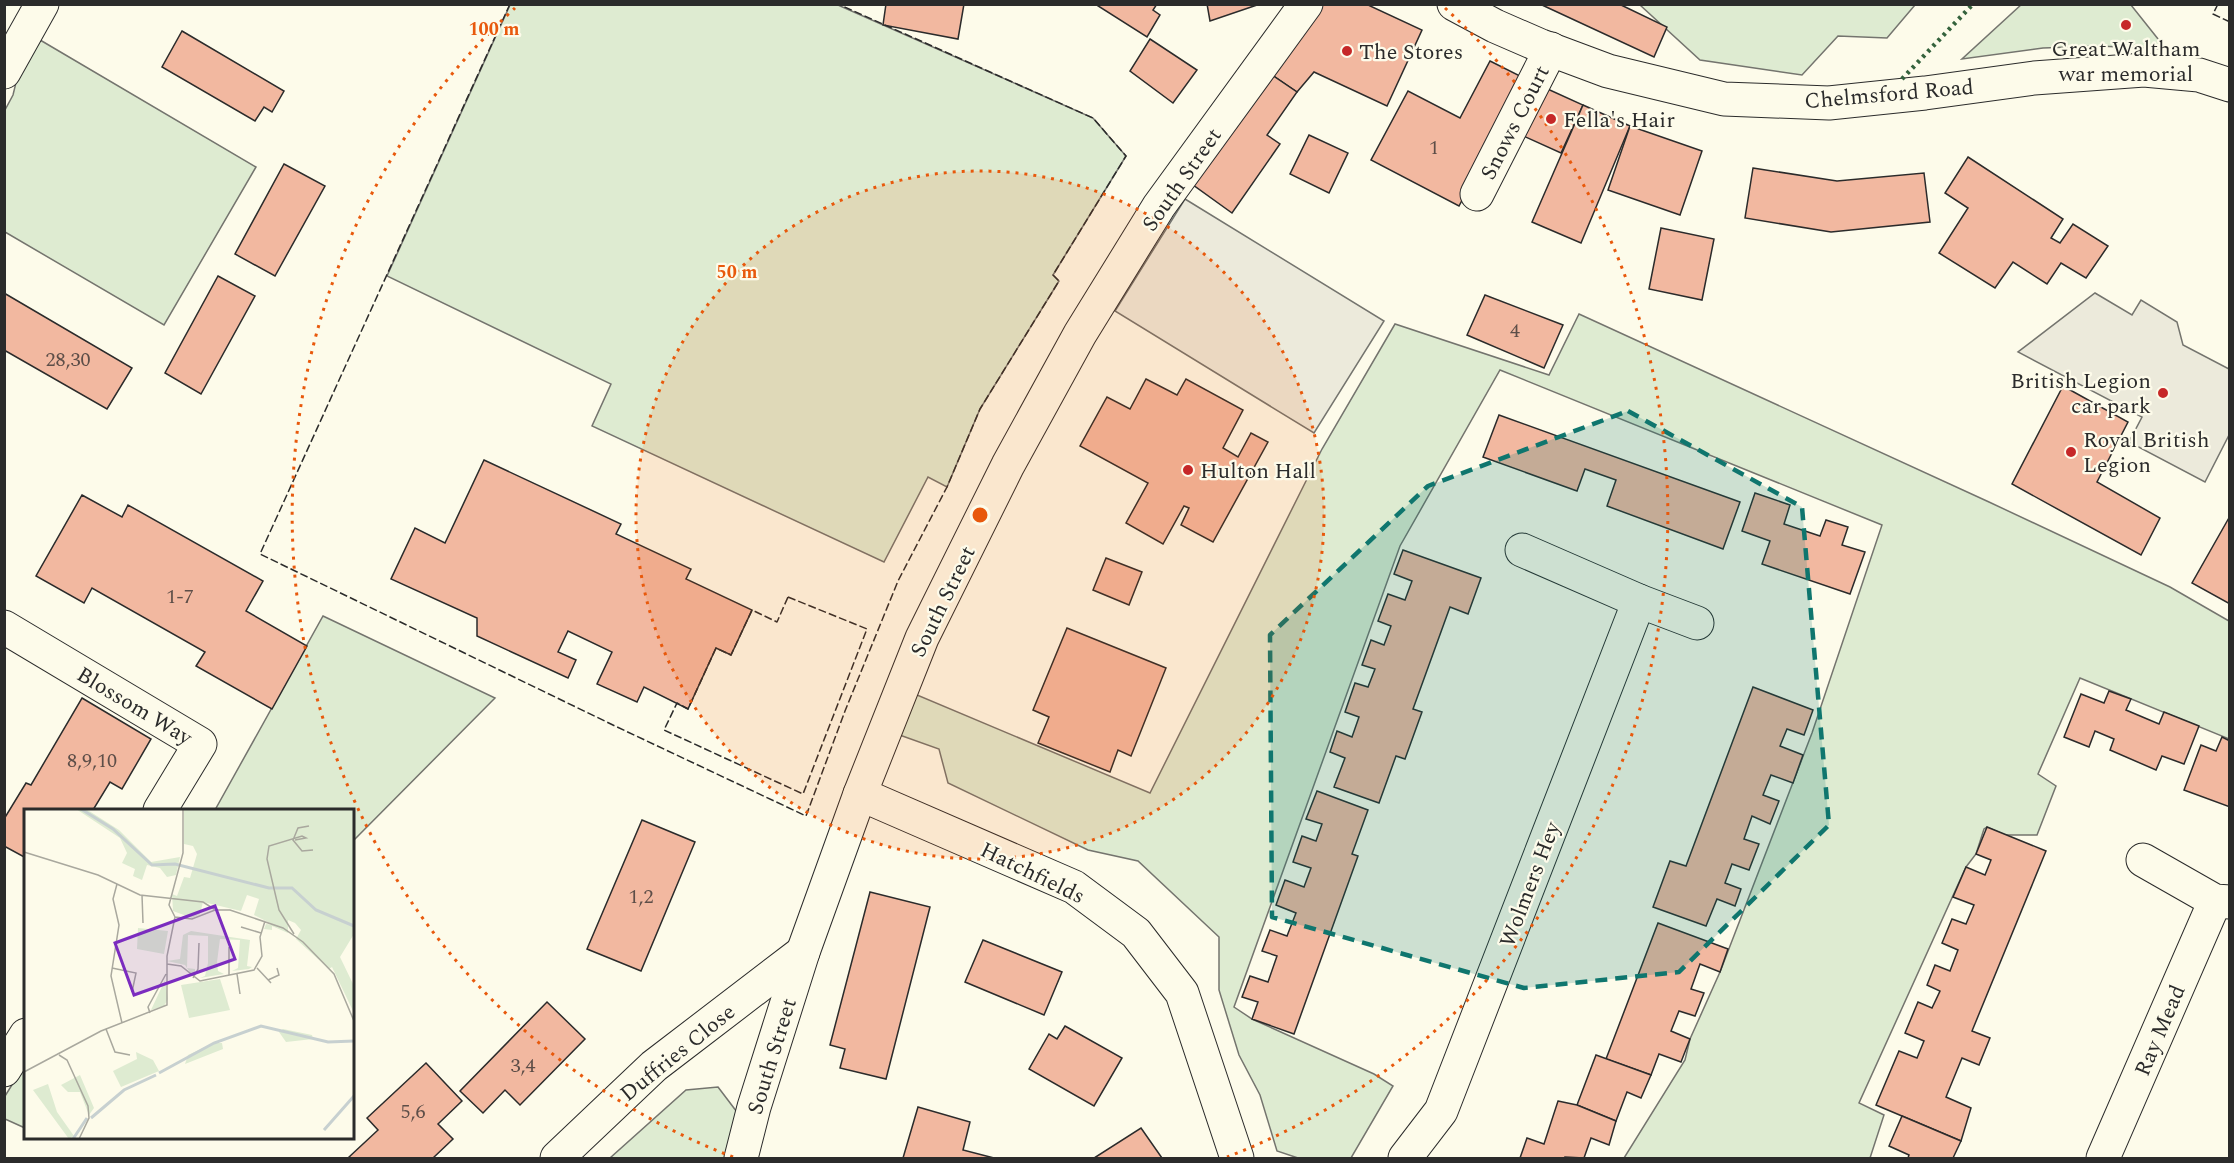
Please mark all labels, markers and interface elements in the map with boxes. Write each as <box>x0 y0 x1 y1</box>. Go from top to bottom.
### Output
text: 100 m <box>468 16 520 43</box>
marker: Great Waltham war memorial <box>2119 18 2133 32</box>
place label: Great Waltham war memorial <box>2052 33 2201 91</box>
place label: The Stores <box>1359 36 1463 69</box>
marker: The Stores <box>1340 44 1354 58</box>
street label: Snows Court <box>1472 59 1558 186</box>
street label: Chelmsford Road <box>1803 71 1975 118</box>
place label: Fella's Hair <box>1563 104 1675 137</box>
marker: Fella's Hair <box>1544 112 1558 126</box>
street label: South Street <box>1134 121 1230 239</box>
house number: 1 <box>1429 133 1439 163</box>
text: 50 m <box>717 259 757 286</box>
house number: 4 <box>1510 316 1520 346</box>
house number: 28,30 <box>46 345 91 375</box>
place label: British Legion car park <box>2010 365 2151 423</box>
marker: British Legion car park <box>2156 386 2170 400</box>
place label: Royal British Legion <box>2083 424 2210 482</box>
marker: Royal British Legion <box>2064 445 2078 459</box>
place label: Hulton Hall <box>1200 455 1316 488</box>
marker: Hulton Hall <box>1181 463 1195 477</box>
centre of rings <box>970 505 990 525</box>
street label: South Street <box>902 540 985 663</box>
house number: 1-7 <box>166 582 194 612</box>
street label: Blossom Way <box>70 659 200 755</box>
house number: 8,9,10 <box>67 746 117 776</box>
inset map <box>24 809 354 1139</box>
street label: Wolmers Hey <box>1491 816 1570 952</box>
street label: Hatchfields <box>974 834 1090 913</box>
house number: 1,2 <box>629 882 654 912</box>
street label: Ray Mead <box>2126 980 2194 1081</box>
street label: South Street <box>739 994 806 1119</box>
street label: Duffries Close <box>613 996 743 1110</box>
house number: 3,4 <box>511 1051 536 1081</box>
house number: 5,6 <box>401 1097 426 1127</box>

